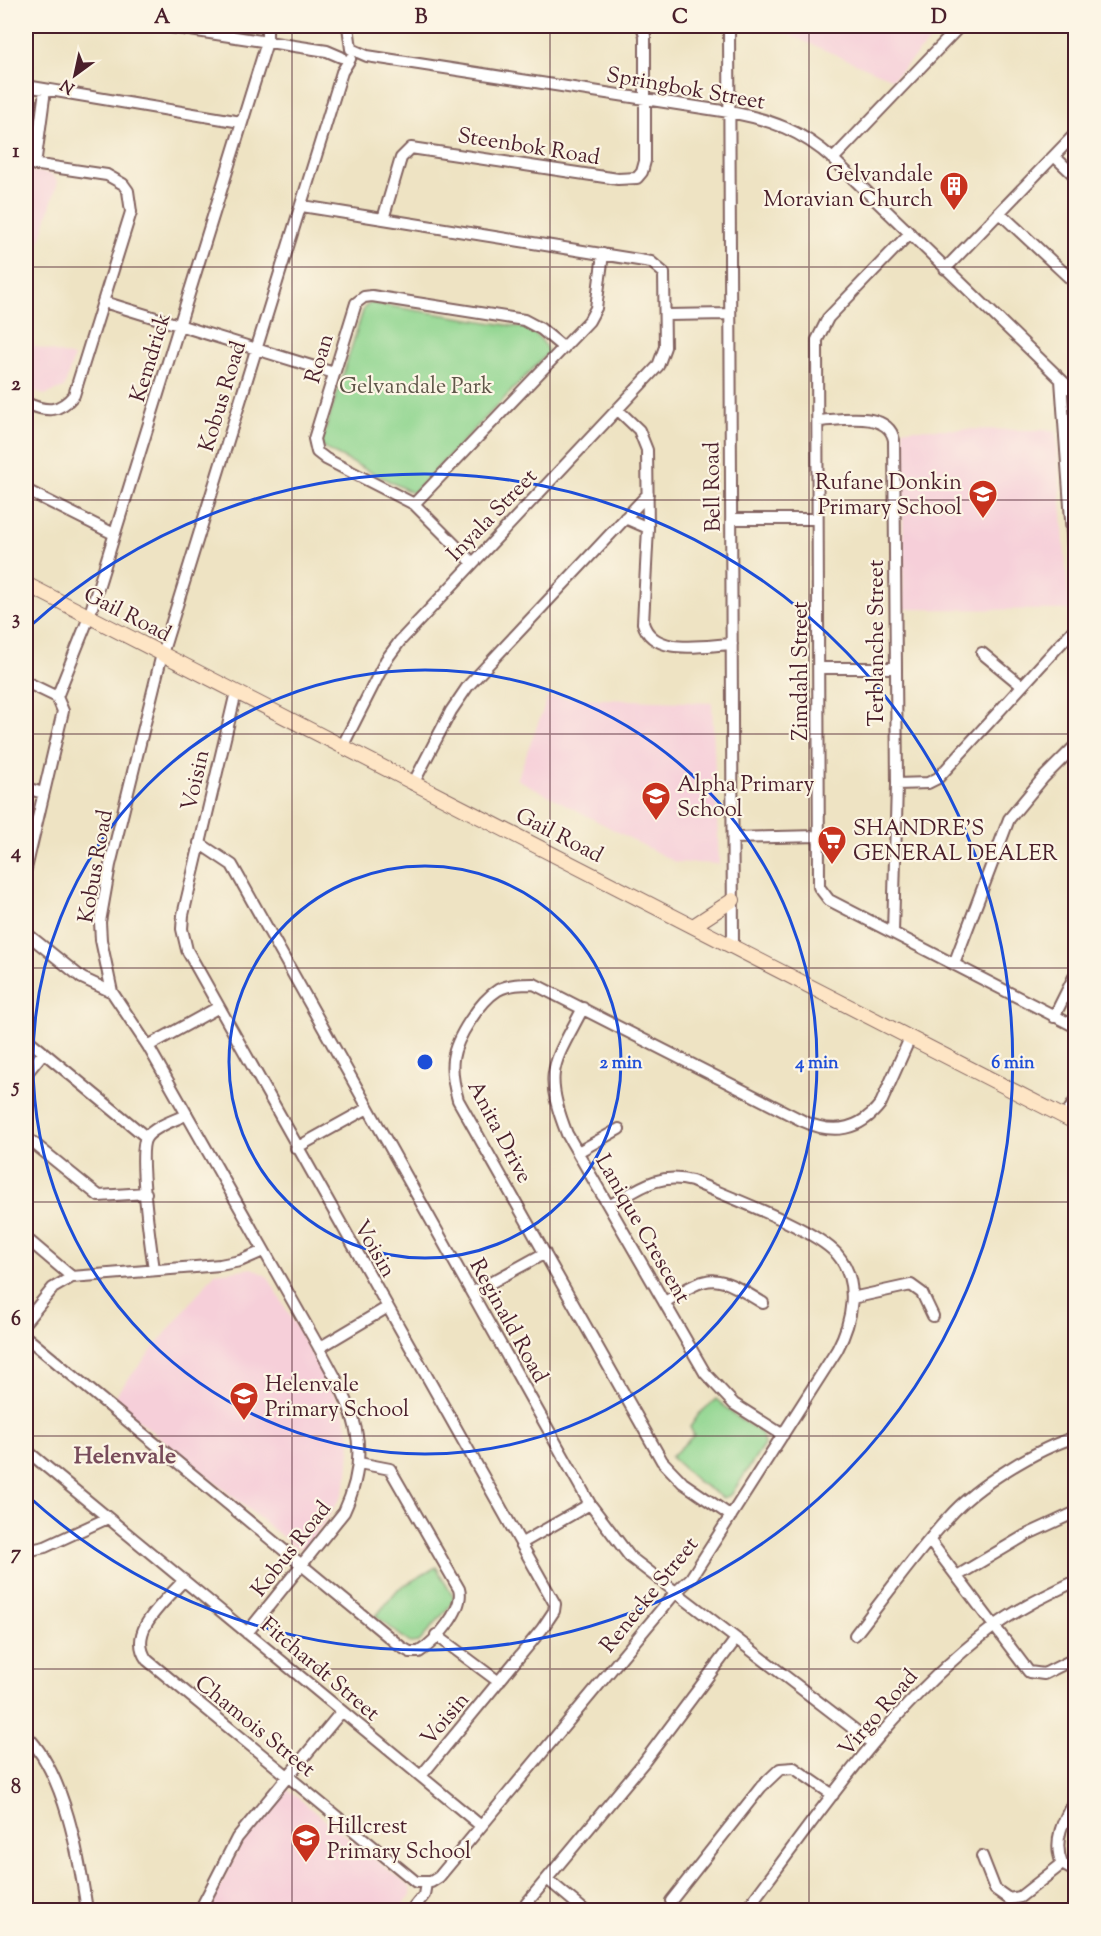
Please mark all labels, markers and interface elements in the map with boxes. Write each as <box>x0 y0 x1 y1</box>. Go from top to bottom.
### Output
text: A <box>154 4 171 33</box>
text: B <box>415 4 428 33</box>
text: C <box>672 4 688 33</box>
text: D <box>931 4 947 33</box>
north arrow <box>45 45 105 105</box>
street label: Springbok Street <box>604 60 768 120</box>
text: N <box>56 72 80 99</box>
street label: Steenbok Road <box>455 121 602 175</box>
text: 1 <box>13 138 20 167</box>
place label: Gelvandale Moravian Church <box>763 160 933 217</box>
building icon: Gelvandale Moravian Church <box>938 170 970 212</box>
street label: Kemdrick <box>123 309 181 406</box>
street label: Roan <box>298 330 344 388</box>
street label: Kobus Road <box>192 338 256 456</box>
text: 2 <box>11 371 21 400</box>
park label: Gelvandale Park <box>339 372 493 404</box>
street label: Bell Road <box>697 441 731 532</box>
street label: Inyala Street <box>441 462 546 570</box>
place label: Rufane Donkin Primary School <box>815 468 962 525</box>
school or university icon: Rufane Donkin Primary School <box>967 478 999 520</box>
street label: Terblanche Street <box>862 559 894 727</box>
street label: Gail Road <box>77 580 176 651</box>
street label: Zimdahl Street <box>786 601 818 741</box>
text: 3 <box>12 605 20 634</box>
street label: Voisin <box>174 747 219 814</box>
place label: Alpha Primary School <box>677 770 815 827</box>
school or university icon: Alpha Primary School <box>640 780 672 822</box>
street label: Gail Road <box>509 801 608 872</box>
street label: Kobus Road <box>71 807 123 926</box>
place label: SHANDRE'S GENERAL DEALER <box>853 814 1058 871</box>
supermarket icon: SHANDRE'S GENERAL DEALER <box>816 824 848 866</box>
text: 4 <box>10 839 21 868</box>
text: 2 min <box>600 1051 643 1077</box>
text: 4 min <box>794 1051 839 1077</box>
text: 6 min <box>991 1051 1035 1077</box>
centre of rings <box>415 1052 435 1072</box>
text: 5 <box>11 1073 20 1102</box>
street label: Anita Drive <box>458 1075 539 1189</box>
street label: Lanique Crescent <box>586 1149 697 1310</box>
street label: Voisin <box>344 1215 403 1284</box>
street label: Reginald Road <box>460 1253 555 1390</box>
text: 6 <box>11 1306 21 1335</box>
place label: Helenvale Primary School <box>265 1370 409 1427</box>
school or university icon: Helenvale Primary School <box>228 1380 260 1422</box>
district label: Helenvale <box>74 1440 176 1474</box>
street label: Kobus Road <box>245 1495 340 1605</box>
street label: Renecke Street <box>593 1530 708 1661</box>
text: 7 <box>11 1540 22 1569</box>
street label: Fitchardt Street <box>252 1611 386 1730</box>
street label: Virgo Road <box>832 1663 927 1765</box>
street label: Chamois Street <box>187 1669 322 1786</box>
street label: Voisin <box>414 1686 478 1754</box>
text: 8 <box>11 1774 21 1803</box>
place label: Hillcrest Primary School <box>327 1812 471 1869</box>
school or university icon: Hillcrest Primary School <box>290 1822 322 1864</box>

